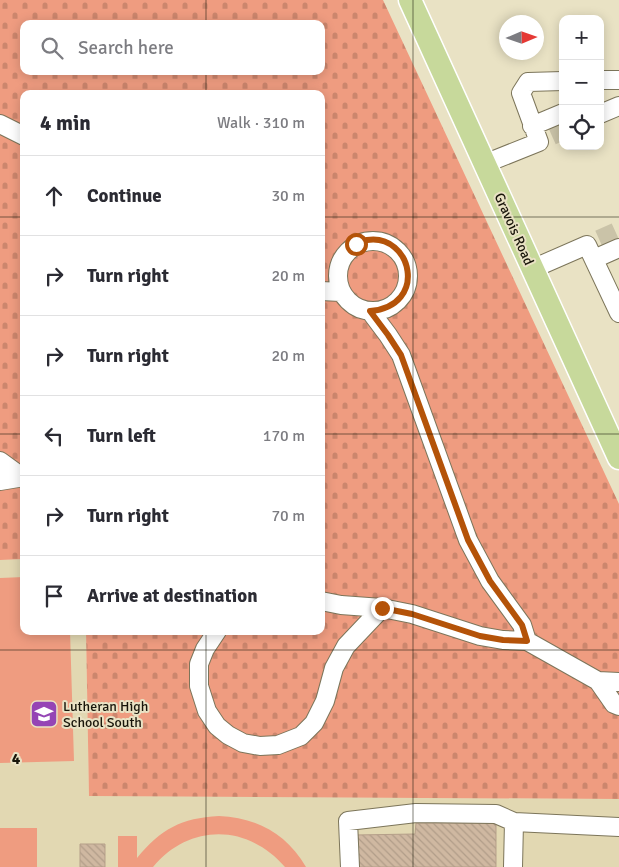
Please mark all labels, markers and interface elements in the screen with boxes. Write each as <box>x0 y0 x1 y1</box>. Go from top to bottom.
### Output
north arrow <box>499 15 544 60</box>
map controls <box>559 15 604 150</box>
button: + <box>559 15 604 60</box>
search box <box>20 20 325 75</box>
icon: search <box>38 34 66 62</box>
text: Search here <box>78 36 174 60</box>
button: − <box>559 60 604 105</box>
button: locate <box>559 105 604 150</box>
text: 4 min <box>40 110 91 136</box>
text: Walk · 310 m <box>217 113 305 133</box>
icon: ahead <box>40 182 68 210</box>
text: Continue <box>87 184 162 208</box>
text: 30 m <box>271 186 305 206</box>
street label: Gravois Road <box>491 190 537 268</box>
route start <box>345 233 368 256</box>
icon: right <box>40 262 68 290</box>
text: Turn right <box>87 264 169 288</box>
text: 20 m <box>271 266 305 286</box>
icon: right <box>40 342 68 370</box>
text: Turn right <box>87 344 169 368</box>
text: 20 m <box>271 346 305 366</box>
icon: left <box>40 422 68 450</box>
text: Turn left <box>87 424 156 448</box>
text: 170 m <box>263 426 305 446</box>
icon: right <box>40 502 68 530</box>
text: Turn right <box>87 504 169 528</box>
text: 70 m <box>271 506 305 526</box>
icon: arrive <box>40 582 68 610</box>
text: Arrive at destination <box>87 584 258 608</box>
route end <box>371 597 394 620</box>
place label: Lutheran High School South <box>63 698 148 731</box>
school or university icon: Lutheran High School South <box>29 699 59 729</box>
text: 4 <box>12 749 21 769</box>

